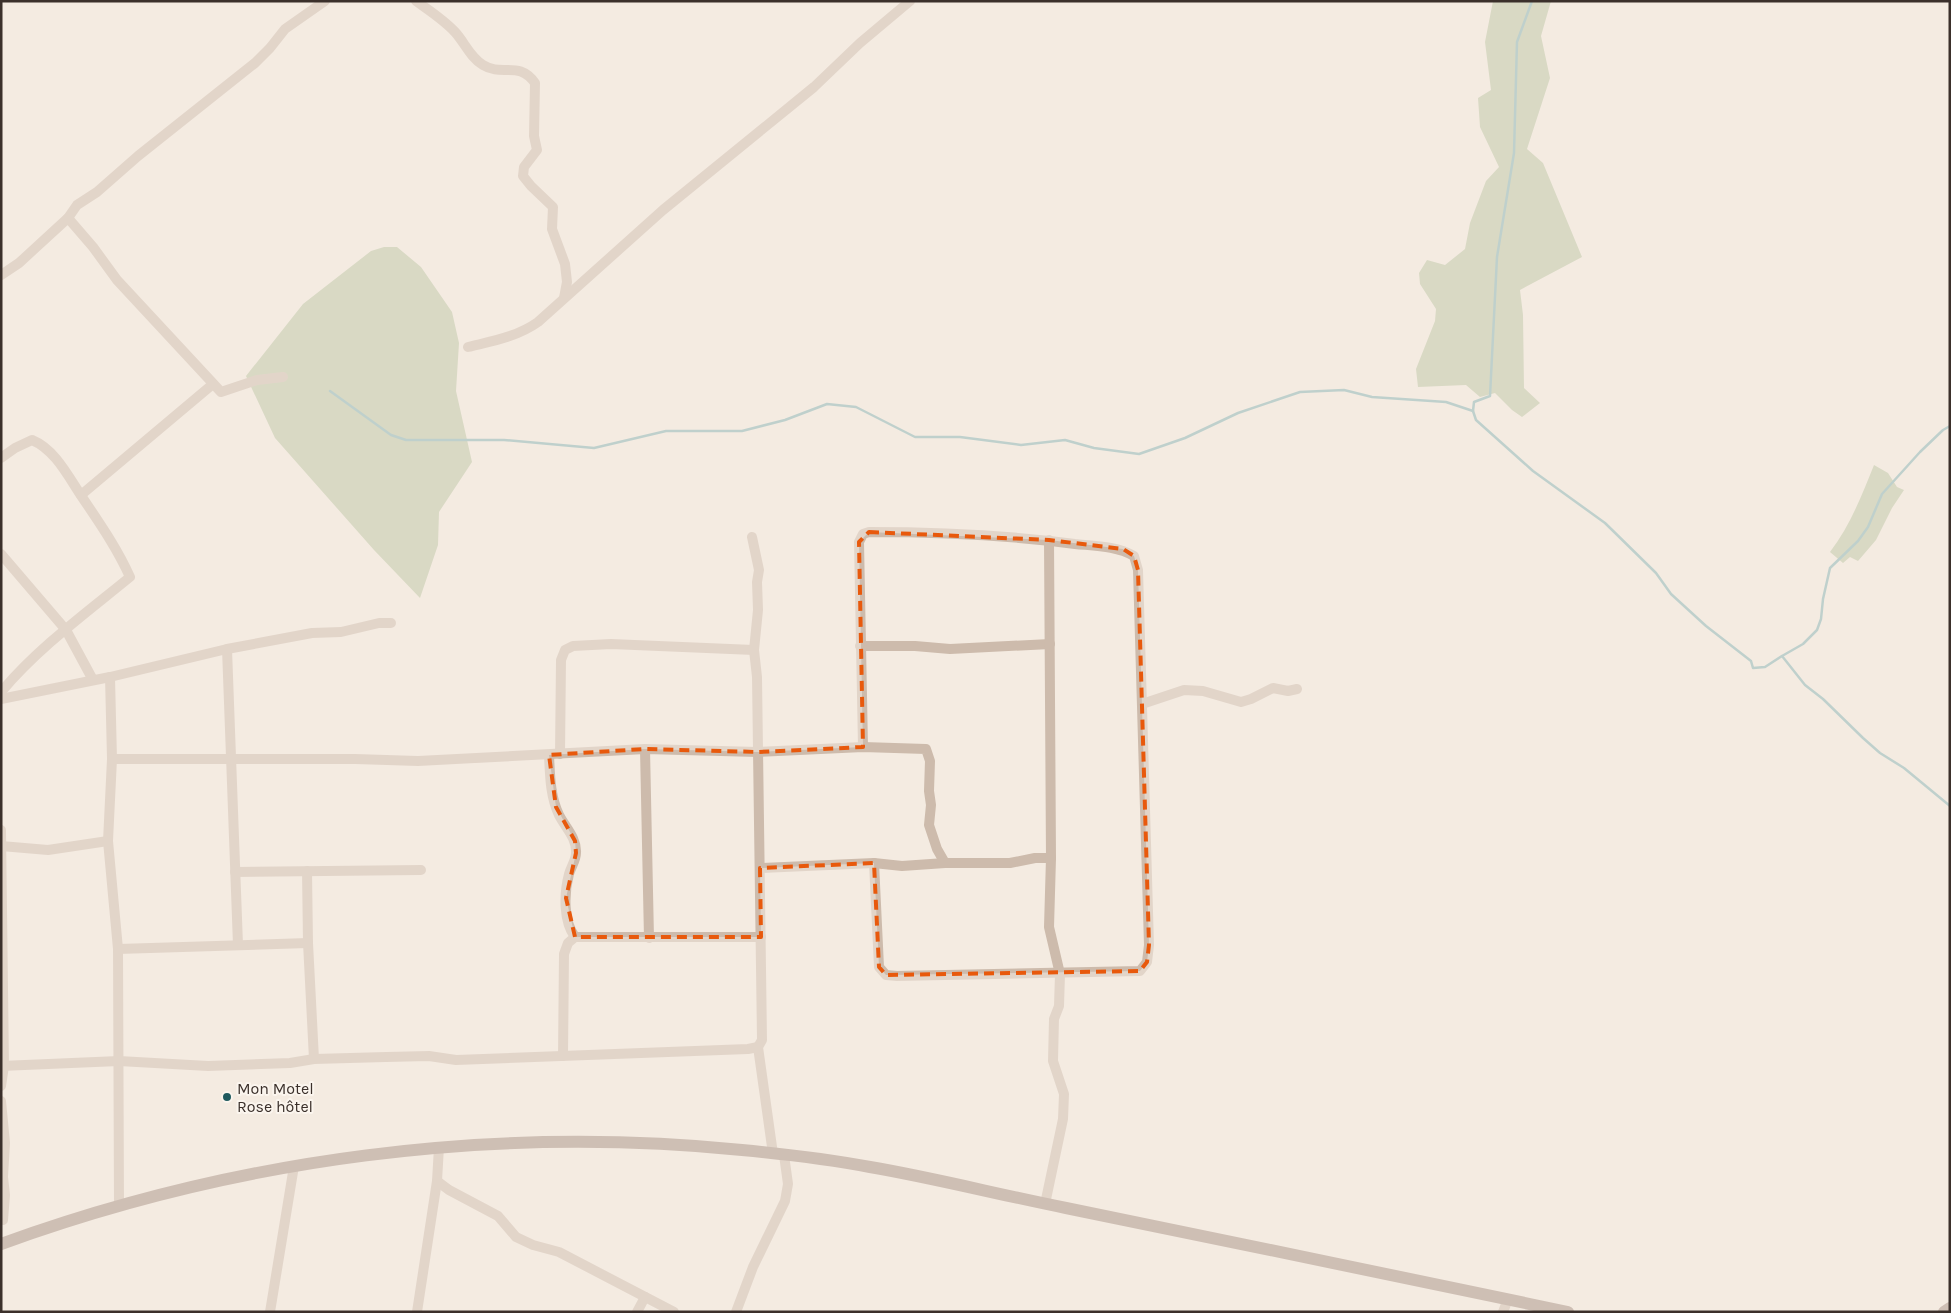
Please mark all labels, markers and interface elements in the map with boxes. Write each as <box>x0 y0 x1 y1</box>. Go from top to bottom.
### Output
place label: Mon Motel Rose hôtel <box>237 1079 314 1116</box>
marker: Mon Motel Rose hôtel <box>221 1091 233 1103</box>

